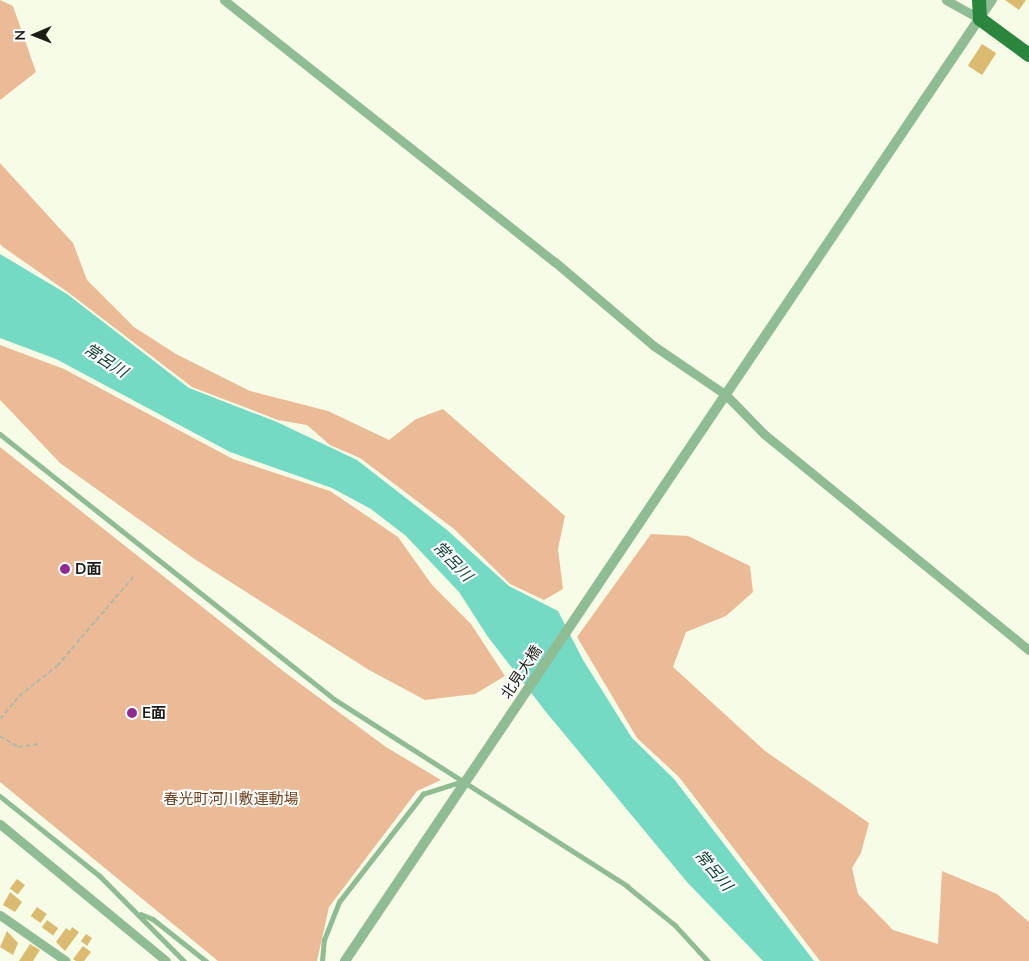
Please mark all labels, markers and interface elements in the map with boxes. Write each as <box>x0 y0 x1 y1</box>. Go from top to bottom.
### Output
north arrow <box>10 10 60 60</box>
text: N <box>11 30 29 41</box>
water label: 常呂川 <box>81 339 131 381</box>
water label: 常呂川 <box>429 537 477 585</box>
place label: D面 <box>75 560 101 578</box>
marker: D面 <box>59 563 71 575</box>
street label: 北見大橋 <box>497 642 545 702</box>
place label: E面 <box>142 704 166 722</box>
marker: E面 <box>126 707 138 719</box>
park label: 春光町河川敷運動場 <box>164 790 298 808</box>
water label: 常呂川 <box>691 845 737 895</box>

